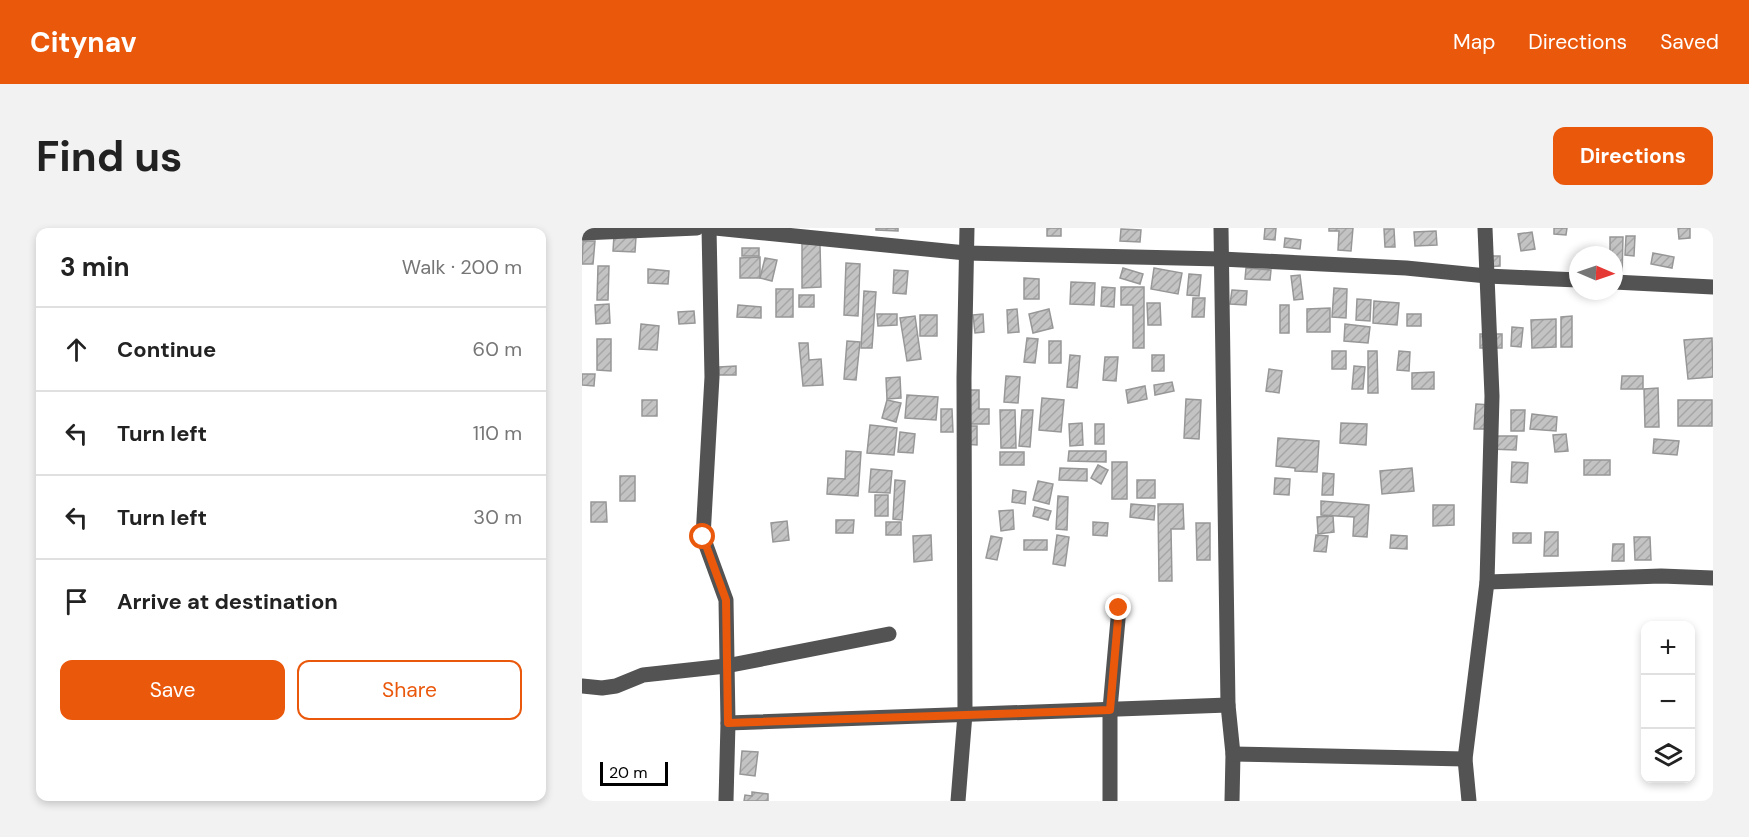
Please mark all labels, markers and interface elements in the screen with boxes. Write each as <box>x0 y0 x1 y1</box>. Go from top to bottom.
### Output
text: Citynav <box>30 24 136 61</box>
text: Map <box>1453 28 1495 56</box>
text: Directions <box>1528 28 1627 56</box>
text: Saved <box>1660 28 1719 56</box>
button: Directions <box>1553 127 1713 185</box>
text: Find us <box>36 129 182 184</box>
north arrow <box>1569 246 1623 300</box>
text: 3 min <box>60 250 129 284</box>
text: Walk · 200 m <box>402 254 522 280</box>
icon: ahead <box>60 333 93 366</box>
text: Continue <box>117 335 216 364</box>
text: 60 m <box>473 336 522 362</box>
icon: left <box>60 417 93 450</box>
text: Turn left <box>117 419 207 448</box>
text: 110 m <box>473 420 522 446</box>
icon: left <box>60 501 93 534</box>
text: Turn left <box>117 503 207 532</box>
text: 30 m <box>473 504 522 530</box>
route start <box>689 523 715 549</box>
icon: arrive <box>60 585 93 618</box>
text: Arrive at destination <box>117 587 338 616</box>
route end <box>1105 594 1131 620</box>
map controls <box>1641 621 1695 783</box>
button: + <box>1641 621 1695 675</box>
button: Save <box>60 660 285 720</box>
button: Share <box>297 660 522 720</box>
button: − <box>1641 675 1695 729</box>
button: layers <box>1641 729 1695 783</box>
scale bar <box>600 759 668 786</box>
text: 20 m <box>609 762 648 783</box>

